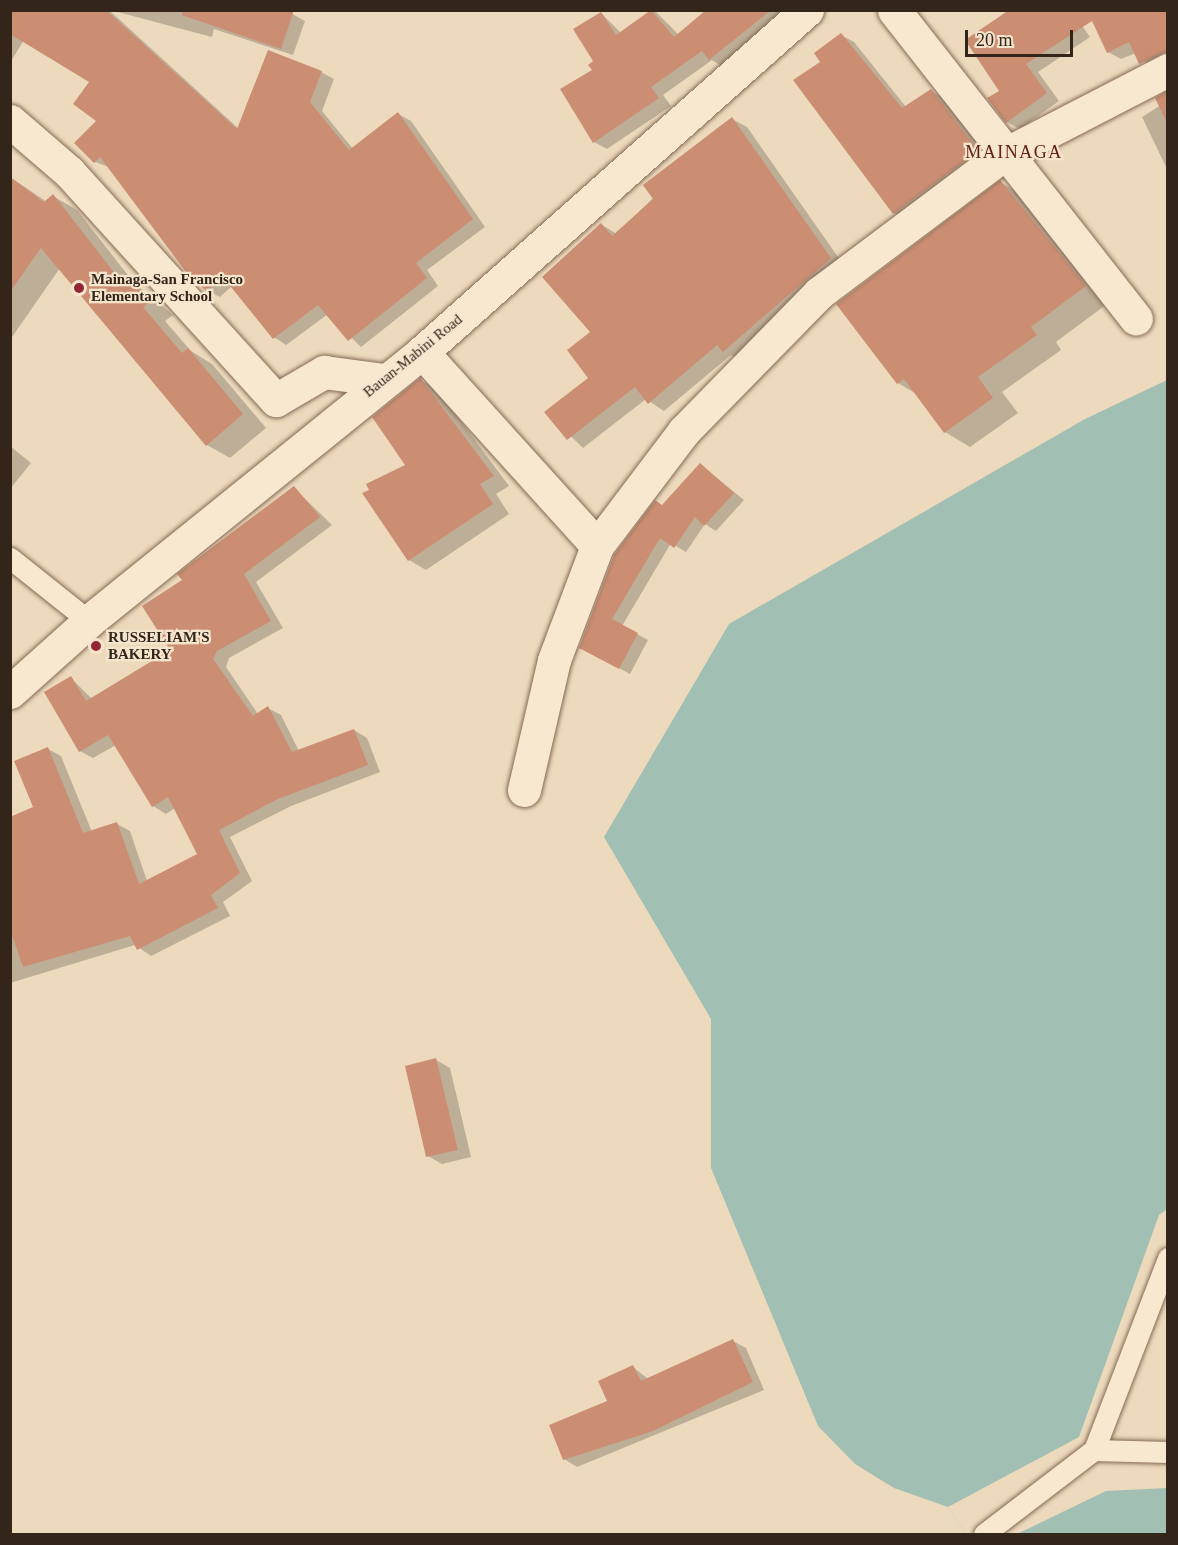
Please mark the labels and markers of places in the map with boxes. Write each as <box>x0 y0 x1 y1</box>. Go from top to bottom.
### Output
place label: Mainaga-San Francisco Elementary School <box>91 270 243 305</box>
marker: Mainaga-San Francisco Elementary School <box>72 281 86 295</box>
place label: RUSSELIAM'S BAKERY <box>108 628 210 663</box>
marker: RUSSELIAM'S BAKERY <box>89 639 103 653</box>

